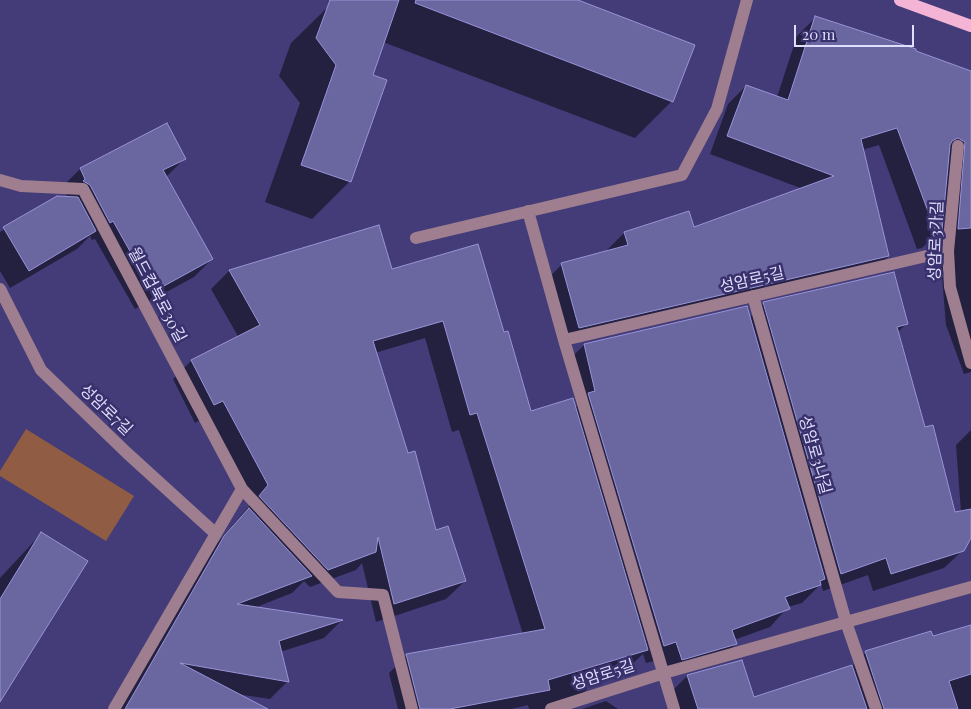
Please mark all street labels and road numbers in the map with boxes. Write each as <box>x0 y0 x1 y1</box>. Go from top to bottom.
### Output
street label: 성암로3가길 <box>925 200 947 282</box>
street label: 월드컵북로30길 <box>124 244 190 346</box>
street label: 성암로5길 <box>718 263 786 297</box>
street label: 성암로7길 <box>76 380 136 440</box>
street label: 성암로3나길 <box>795 414 835 496</box>
street label: 성암로5길 <box>569 656 637 694</box>

